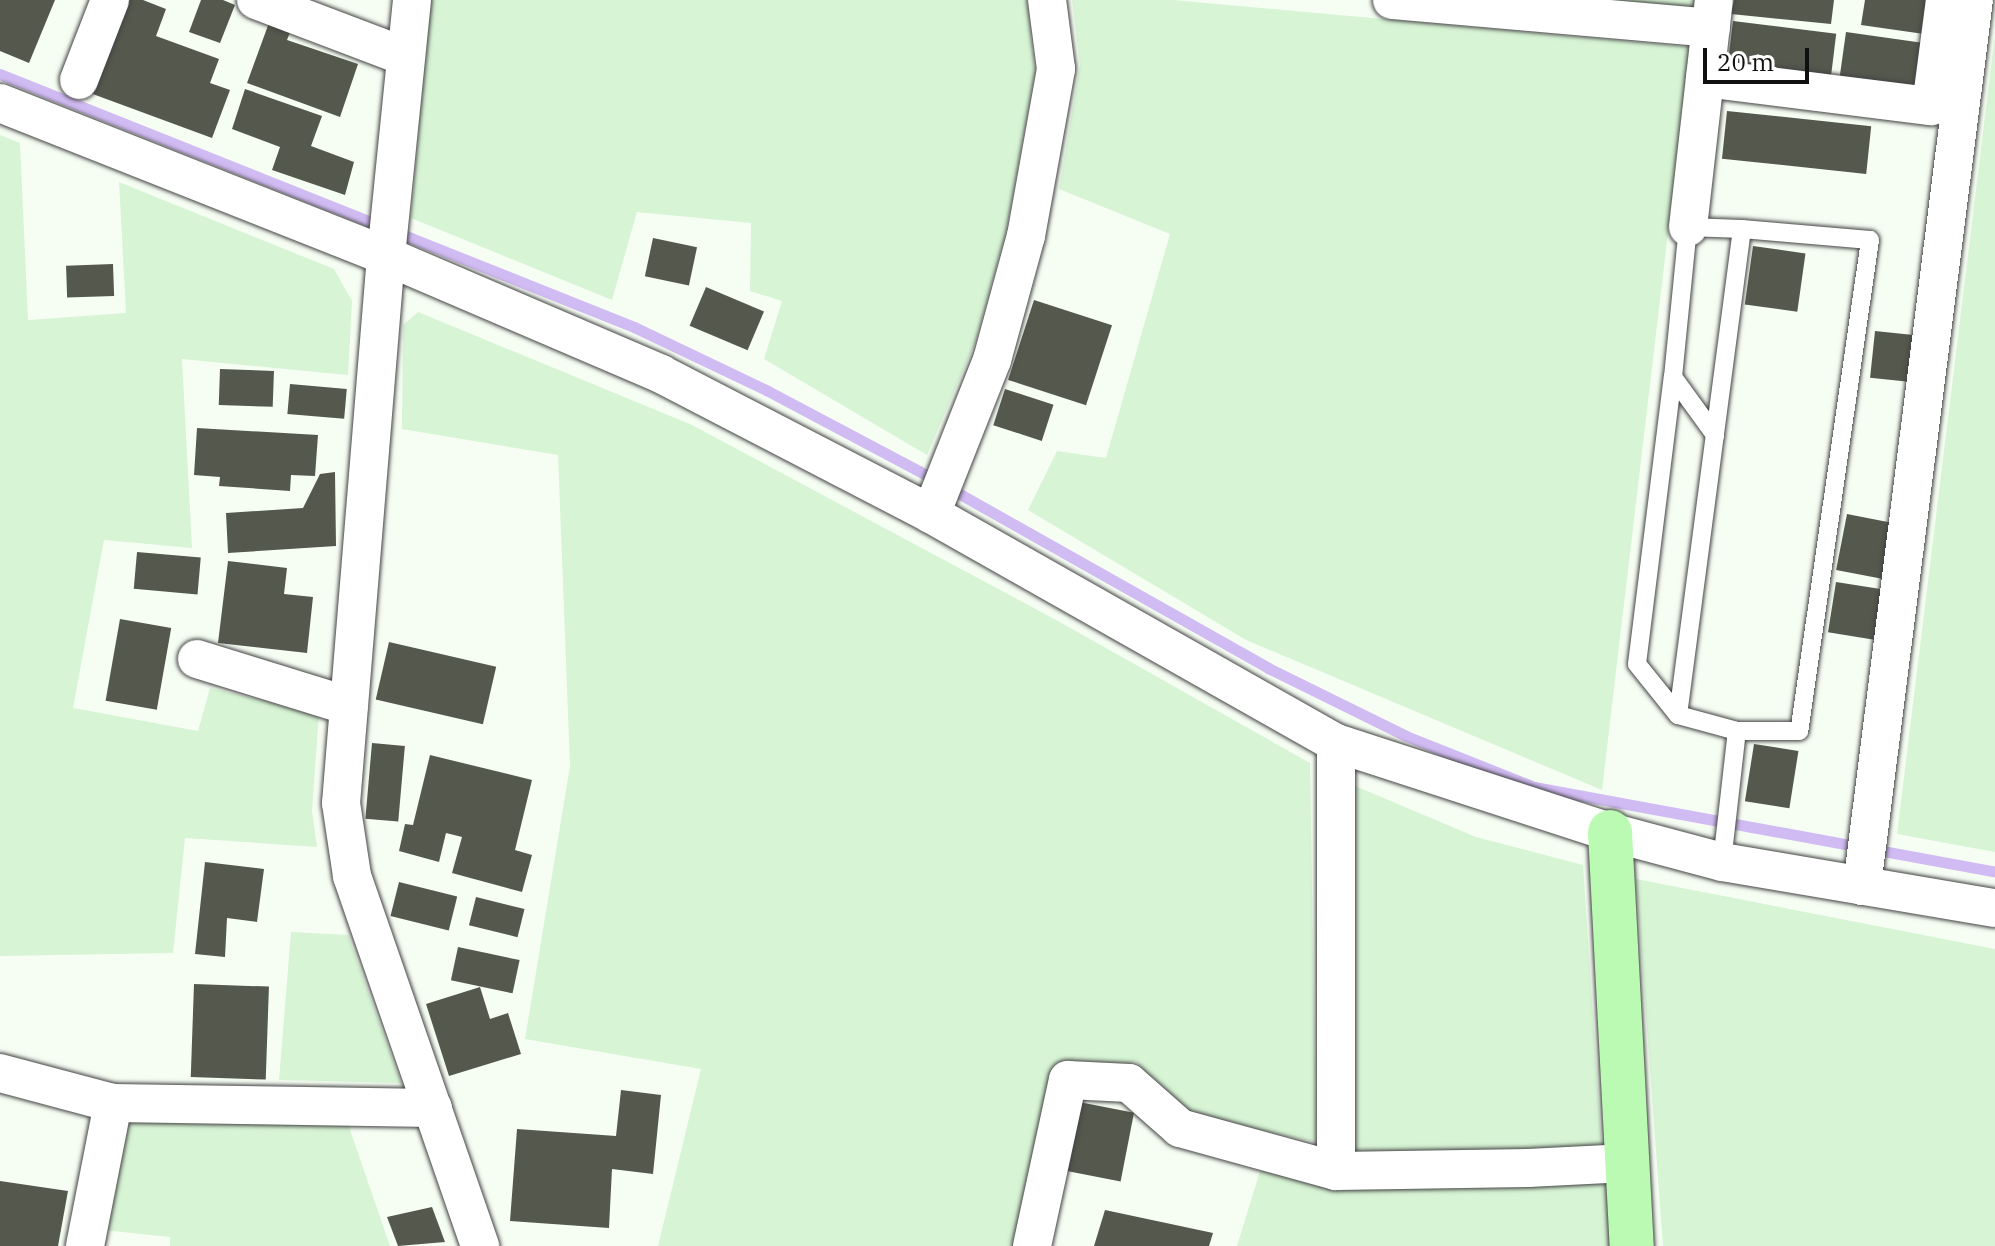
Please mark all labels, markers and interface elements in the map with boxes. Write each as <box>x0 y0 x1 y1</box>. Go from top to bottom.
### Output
scale bar <box>1707 32 1813 82</box>
text: 20 m <box>1717 46 1774 78</box>

